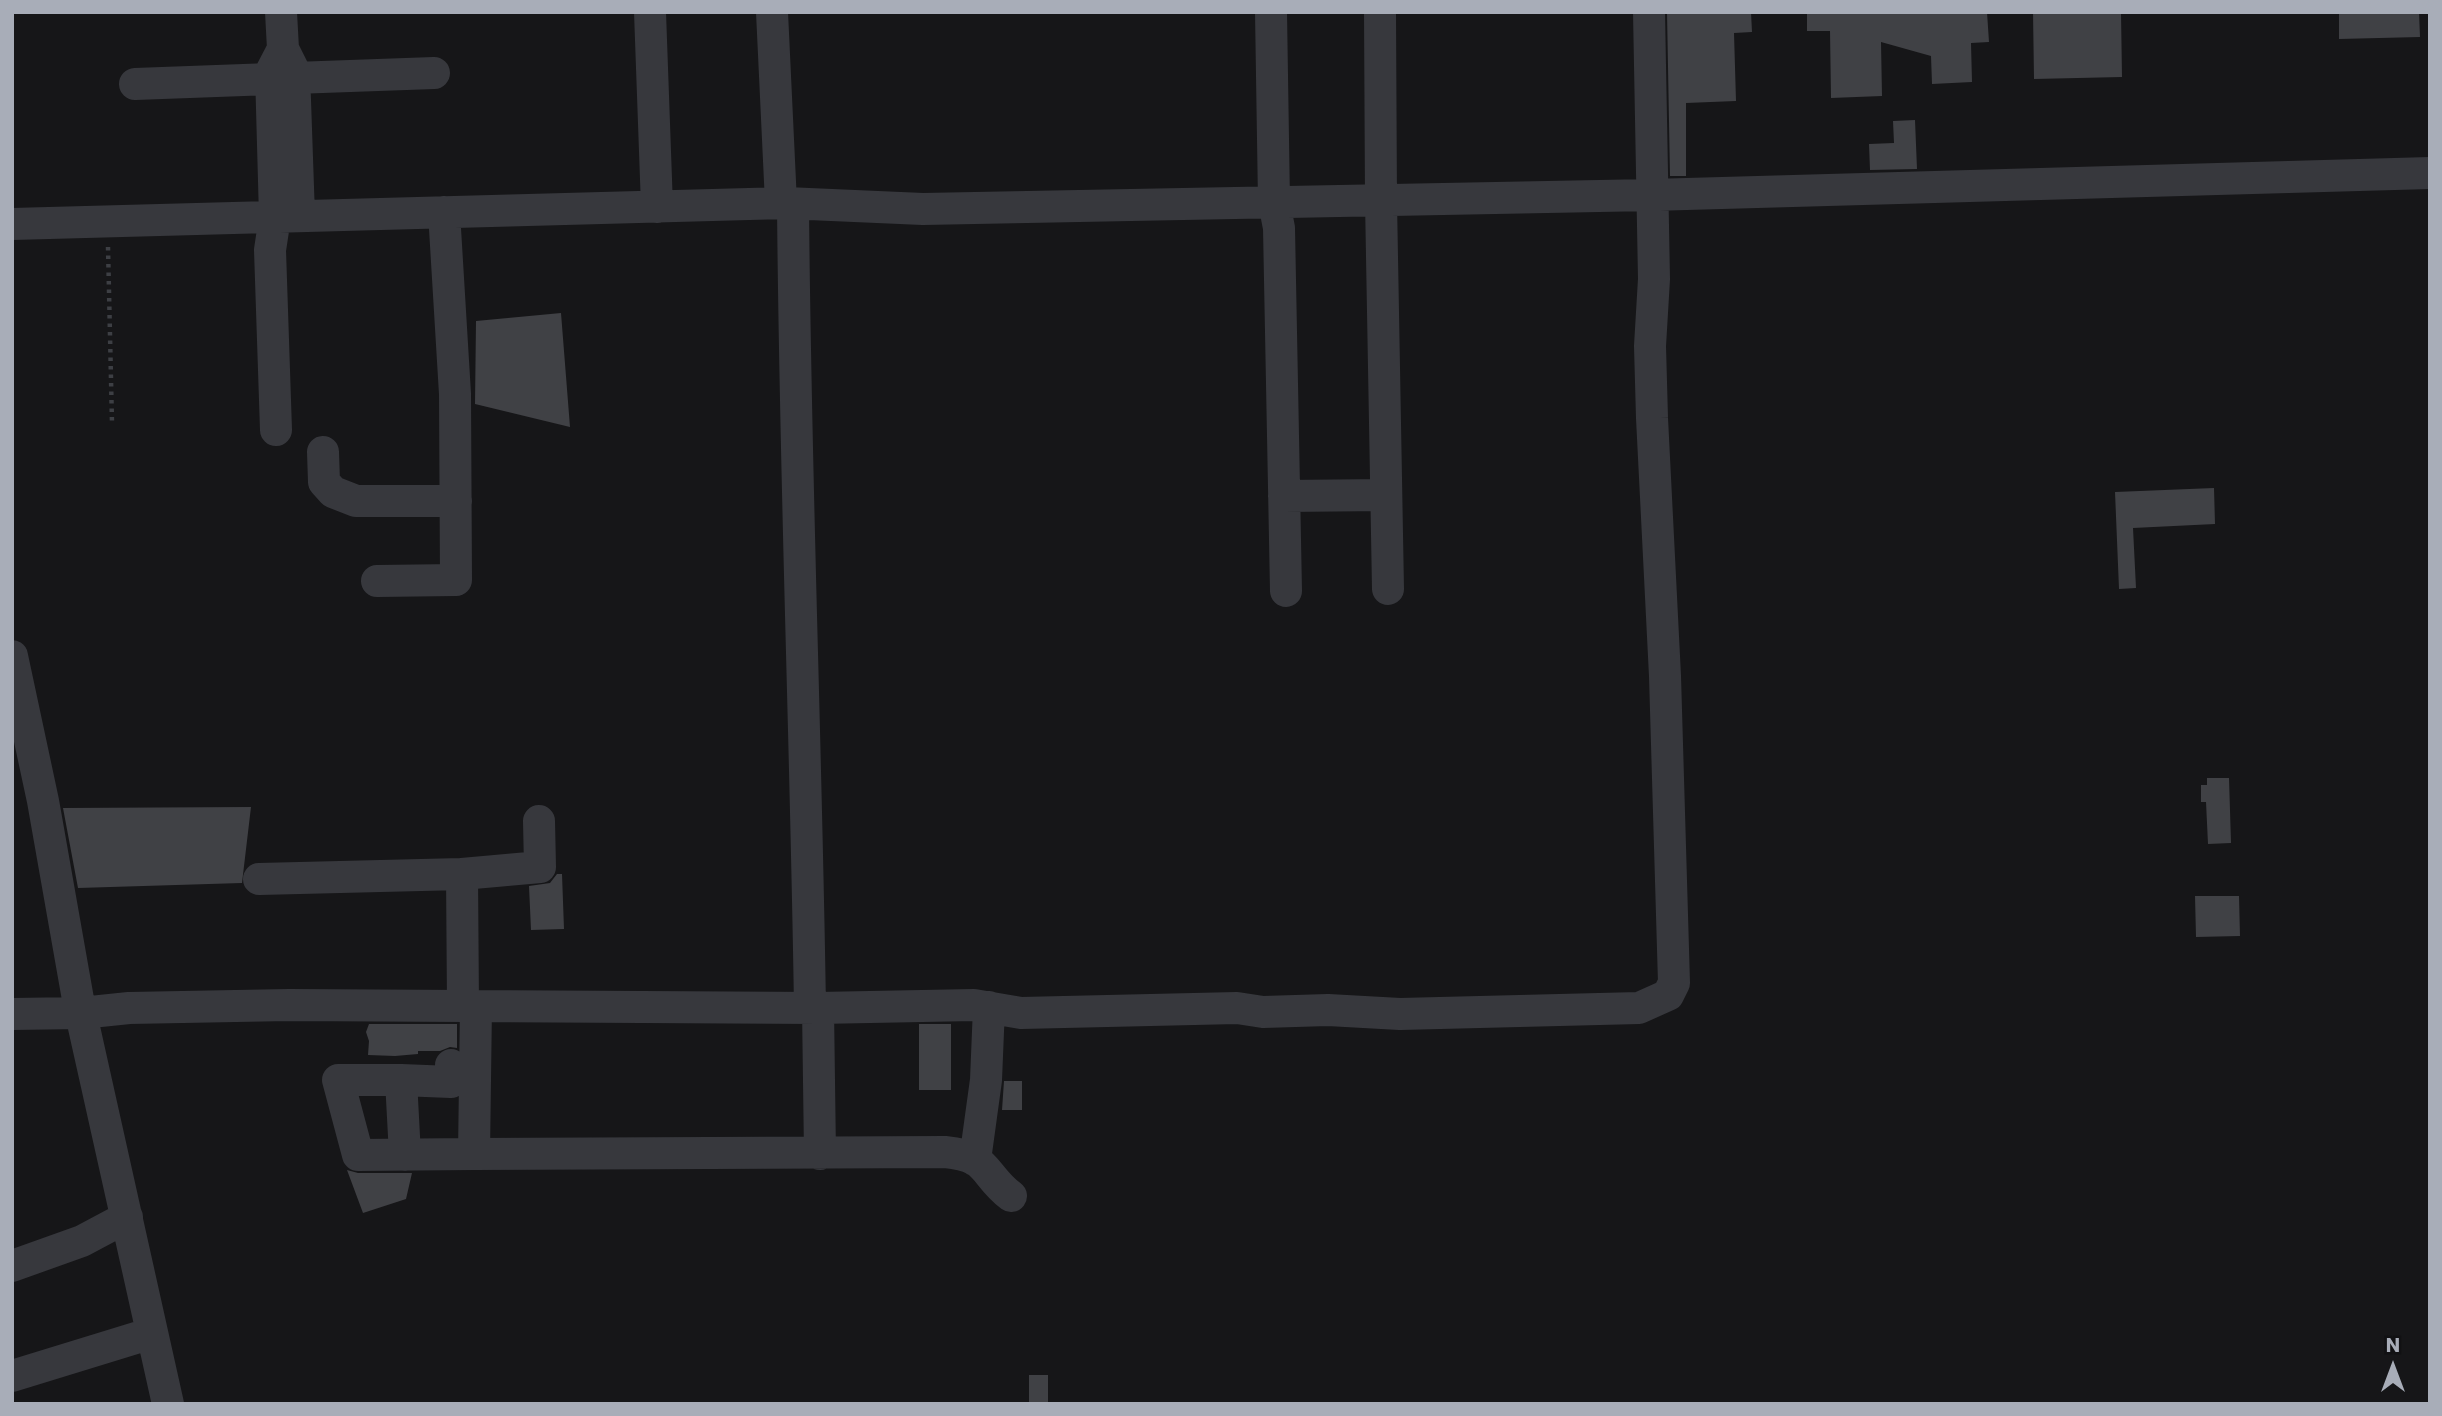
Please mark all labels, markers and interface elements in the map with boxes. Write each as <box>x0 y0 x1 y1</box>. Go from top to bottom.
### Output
north arrow <box>2358 1332 2428 1402</box>
text: N <box>2386 1332 2400 1359</box>

